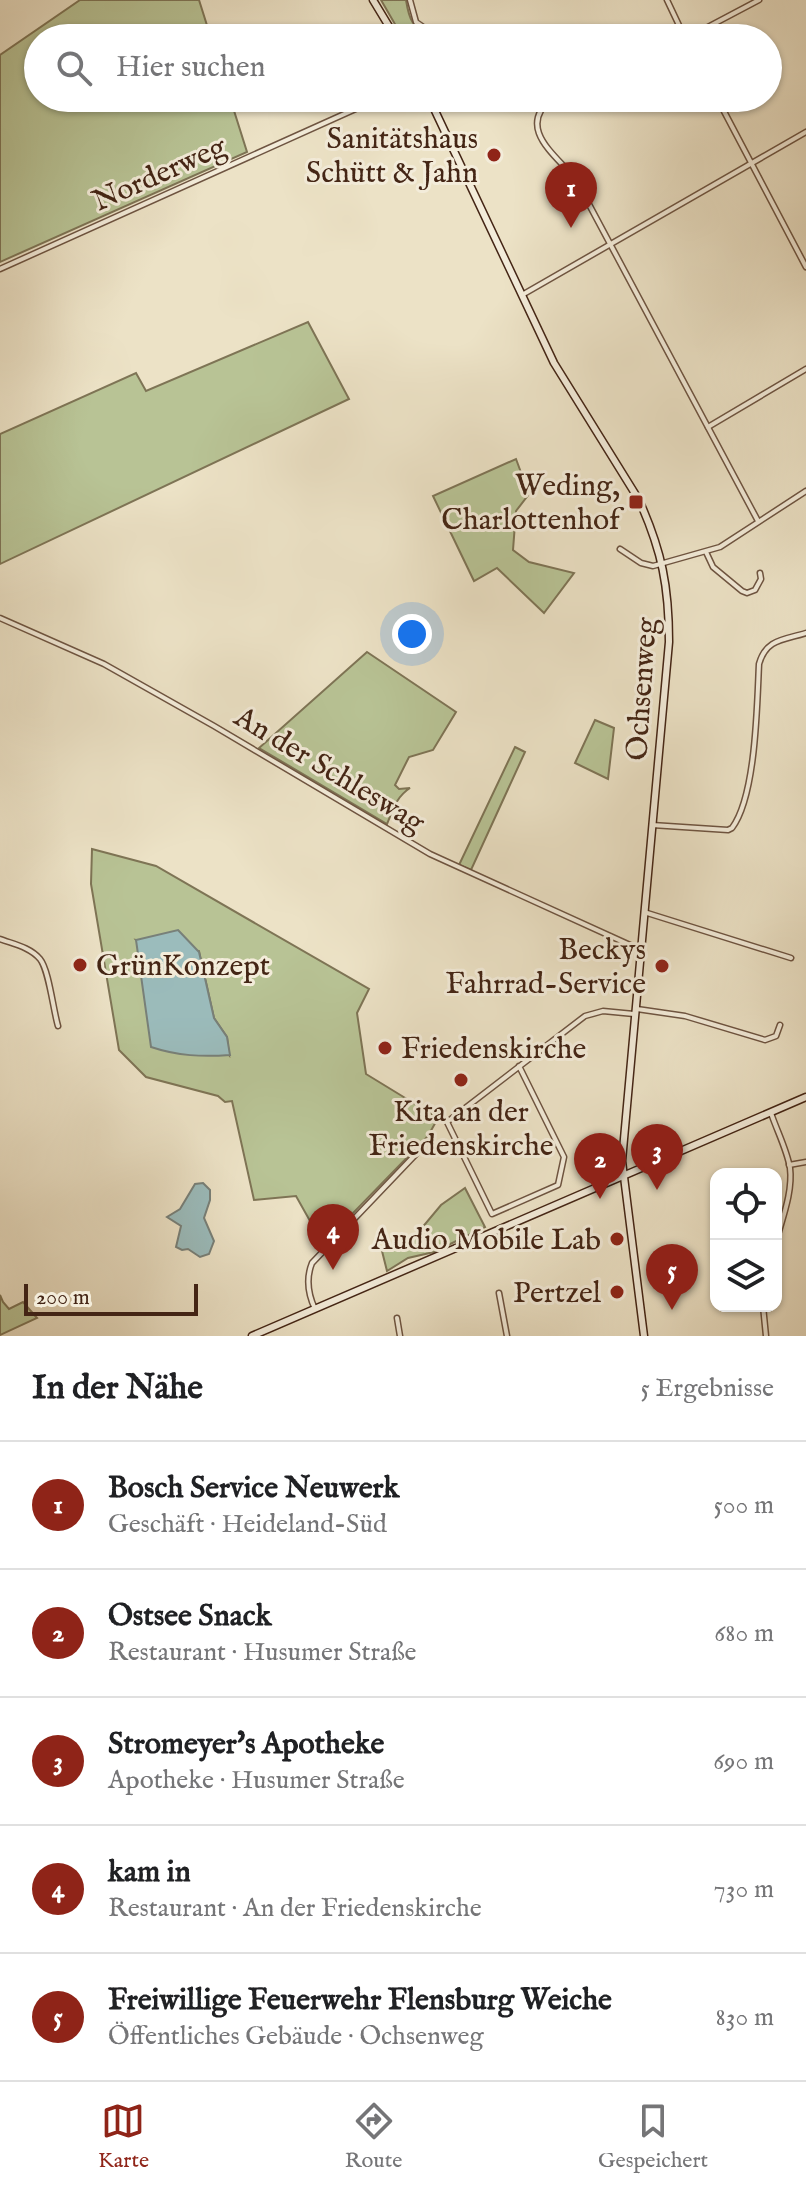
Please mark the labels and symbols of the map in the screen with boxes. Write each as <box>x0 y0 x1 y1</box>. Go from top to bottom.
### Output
place label: Sanitätshaus Schütt & Jahn <box>306 121 478 193</box>
street label: Norderweg <box>87 128 233 221</box>
marker: Sanitätshaus Schütt & Jahn <box>485 146 503 164</box>
pin: 1 <box>545 162 597 228</box>
place label: Weding, Charlottenhof <box>441 468 625 540</box>
marker: Weding, Charlottenhof <box>627 493 645 511</box>
your location <box>392 614 432 654</box>
street label: Ochsenweg <box>619 616 667 762</box>
street label: An der Schleswag <box>226 698 432 843</box>
place label: Beckys Fahrrad-Service <box>445 932 646 1004</box>
place label: GrünKonzept <box>96 948 270 986</box>
marker: GrünKonzept <box>71 956 89 974</box>
marker: Beckys Fahrrad-Service <box>653 957 671 975</box>
place label: Friedenskirche <box>401 1031 586 1069</box>
marker: Friedenskirche <box>376 1039 394 1057</box>
marker: Kita an der Friedenskirche <box>452 1071 470 1089</box>
place label: Kita an der Friedenskirche <box>368 1094 554 1166</box>
pin: 3 <box>631 1124 683 1190</box>
pin: 2 <box>574 1133 626 1199</box>
pin: 4 <box>307 1204 359 1270</box>
place label: Audio Mobile Lab <box>371 1222 601 1260</box>
marker: Audio Mobile Lab <box>608 1230 626 1248</box>
pin: 5 <box>646 1244 698 1310</box>
place label: Pertzel <box>513 1275 602 1313</box>
scale bar <box>24 1280 198 1316</box>
marker: Pertzel <box>608 1283 626 1301</box>

